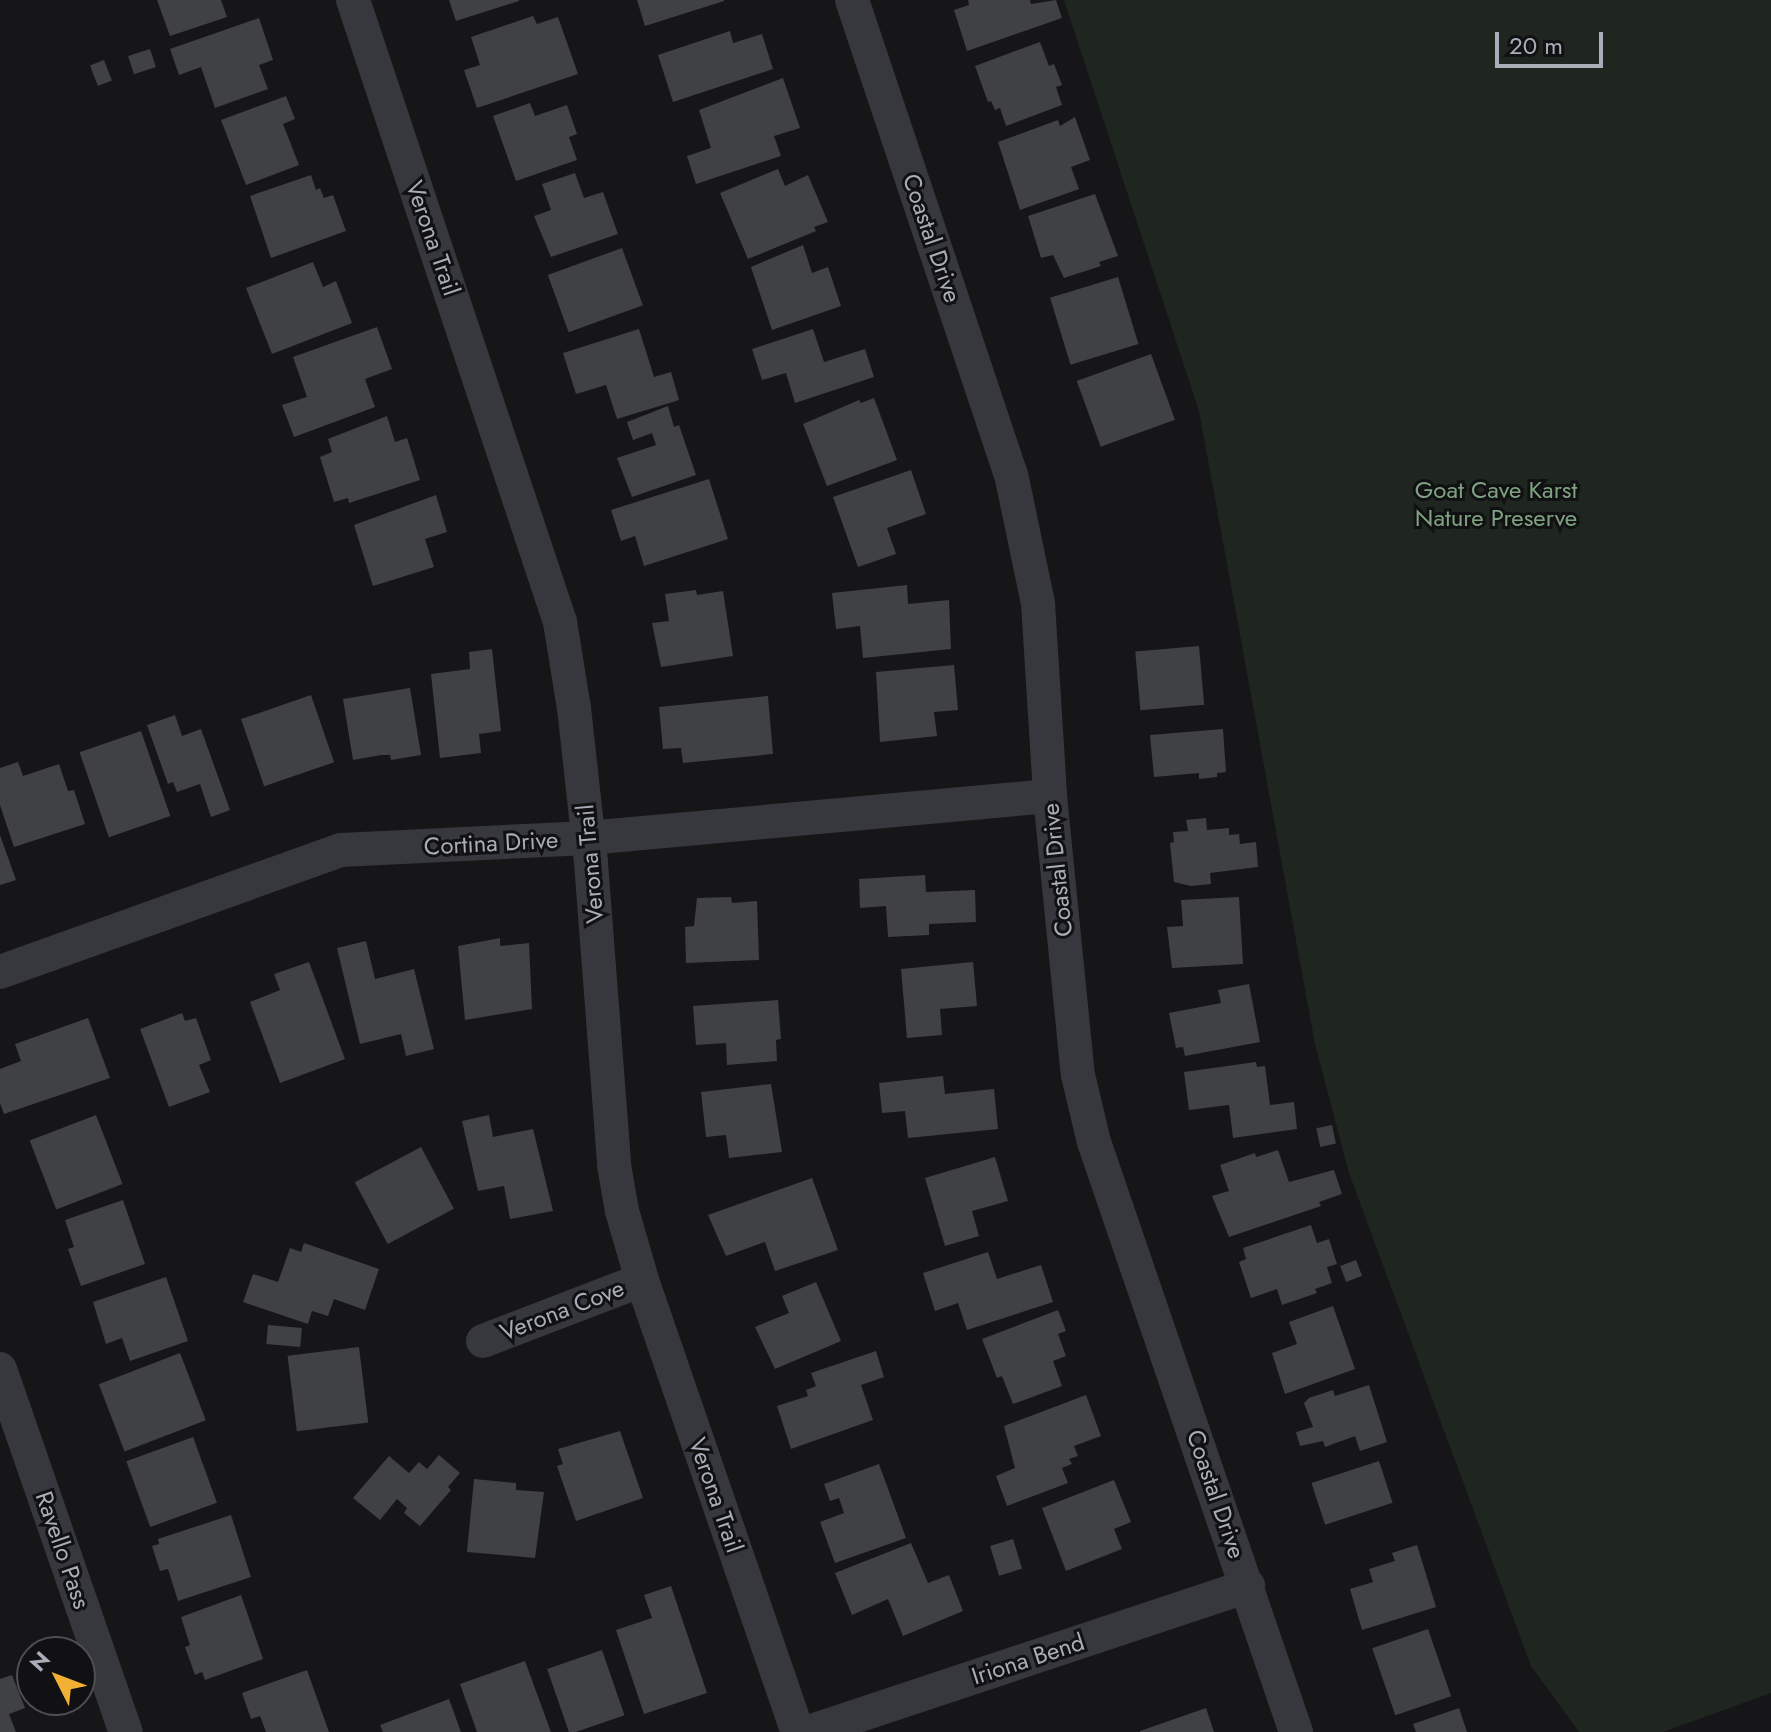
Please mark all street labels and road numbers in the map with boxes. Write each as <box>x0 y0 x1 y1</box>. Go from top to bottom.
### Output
street label: Coastal Drive <box>897 170 967 306</box>
street label: Verona Trail <box>400 177 466 299</box>
street label: Coastal Drive <box>1036 802 1078 938</box>
street label: Verona Trail <box>570 803 610 925</box>
street label: Cortina Drive <box>423 825 559 861</box>
street label: Verona Cove <box>496 1273 628 1347</box>
street label: Coastal Drive <box>1181 1426 1251 1562</box>
street label: Verona Trail <box>683 1434 749 1556</box>
street label: Ravello Pass <box>30 1488 96 1612</box>
street label: Iriona Bend <box>968 1627 1088 1691</box>

